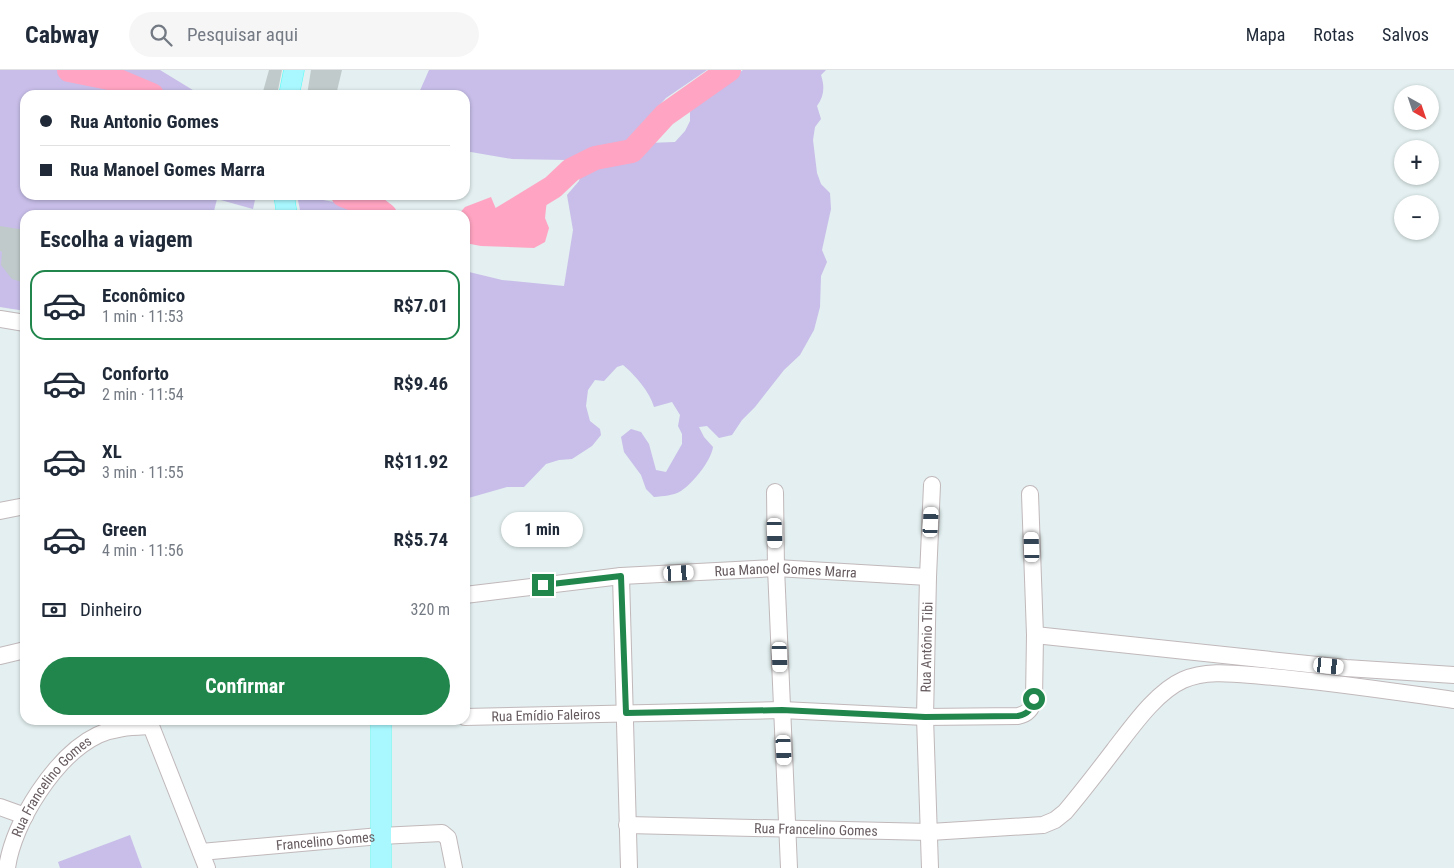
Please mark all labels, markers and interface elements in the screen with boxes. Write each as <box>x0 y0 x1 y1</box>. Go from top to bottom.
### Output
search box <box>129 12 479 57</box>
text: Cabway <box>25 21 99 49</box>
icon: search <box>147 21 175 49</box>
text: Pesquisar aqui <box>187 23 298 46</box>
text: Mapa <box>1246 24 1285 45</box>
text: Rotas <box>1313 24 1354 45</box>
text: Salvos <box>1382 24 1429 45</box>
north arrow <box>1394 85 1439 130</box>
map controls <box>1394 85 1439 240</box>
text: Rua Antonio Gomes <box>70 110 219 133</box>
button: + <box>1394 140 1439 185</box>
text: Rua Manoel Gomes Marra <box>70 158 265 181</box>
button: − <box>1394 195 1439 240</box>
text: Escolha a viagem <box>40 227 193 252</box>
icon: car <box>42 283 87 328</box>
text: Econômico <box>102 284 185 307</box>
text: R$7.01 <box>394 294 448 317</box>
text: 1 min · 11:53 <box>102 307 184 326</box>
icon: car <box>42 361 87 406</box>
text: Conforto <box>102 362 169 385</box>
text: R$9.46 <box>394 372 448 395</box>
text: 2 min · 11:54 <box>102 385 184 404</box>
icon: car <box>42 439 87 484</box>
text: XL <box>102 440 122 463</box>
text: R$11.92 <box>384 450 448 473</box>
text: 3 min · 11:55 <box>102 463 184 482</box>
car <box>922 507 939 537</box>
callout: 1 min <box>502 512 584 548</box>
icon: car <box>42 517 87 562</box>
text: Green <box>102 518 147 541</box>
car <box>766 518 783 548</box>
text: 1 min <box>524 520 560 539</box>
text: R$5.74 <box>394 528 448 551</box>
car <box>1023 532 1040 562</box>
text: 4 min · 11:56 <box>102 541 184 560</box>
street label: Rua Manoel Gomes Marra <box>714 560 857 581</box>
car <box>663 565 694 581</box>
route end <box>532 574 554 596</box>
icon: cash <box>40 596 68 624</box>
text: Dinheiro <box>80 598 142 621</box>
text: 320 m <box>411 600 450 619</box>
street label: Rua Antônio Tibi <box>918 602 935 693</box>
car <box>771 642 788 672</box>
button: Confirmar <box>40 657 450 715</box>
car <box>1313 657 1344 675</box>
route start <box>1023 688 1045 710</box>
street label: Rua Emídio Faleiros <box>491 706 601 724</box>
street label: Rua Francelino Gomes <box>8 733 94 839</box>
car <box>775 735 792 765</box>
street label: Rua Francelino Gomes <box>754 820 878 839</box>
street label: Francelino Gomes <box>275 828 376 853</box>

